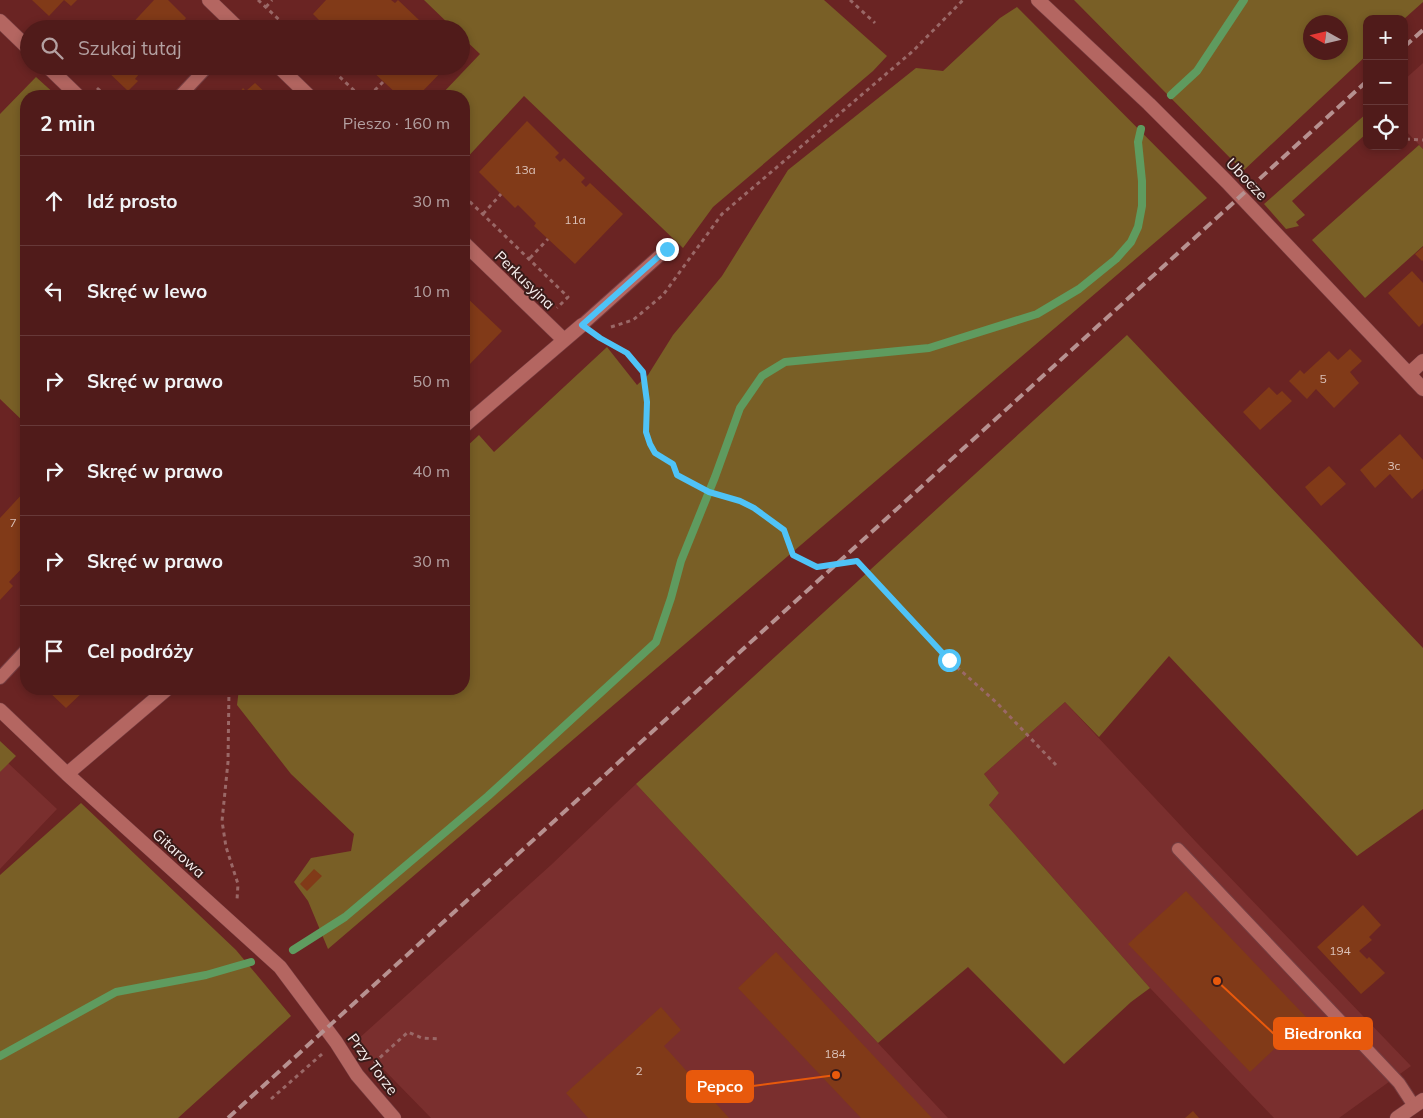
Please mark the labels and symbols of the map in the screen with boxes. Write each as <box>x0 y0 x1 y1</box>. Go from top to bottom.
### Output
north arrow <box>1303 15 1348 60</box>
street label: Ubocze <box>1222 154 1272 204</box>
house number: 13a <box>514 162 536 177</box>
house number: 11a <box>564 212 586 227</box>
route end <box>656 238 679 261</box>
street label: Perkusyjna <box>491 247 559 313</box>
house number: 5 <box>1319 371 1327 386</box>
house number: 3c <box>1387 458 1401 473</box>
house number: 7 <box>9 515 17 530</box>
route start <box>938 649 961 672</box>
street label: Gitarowa <box>149 824 209 882</box>
house number: 194 <box>1329 943 1351 958</box>
callout: Biedronka <box>1274 1018 1372 1049</box>
text: Biedronka <box>1284 1023 1362 1043</box>
street label: Przy Torze <box>344 1029 402 1099</box>
house number: 184 <box>824 1046 846 1061</box>
house number: 2 <box>635 1063 643 1078</box>
callout: Pepco <box>687 1071 753 1102</box>
text: Pepco <box>697 1076 743 1096</box>

